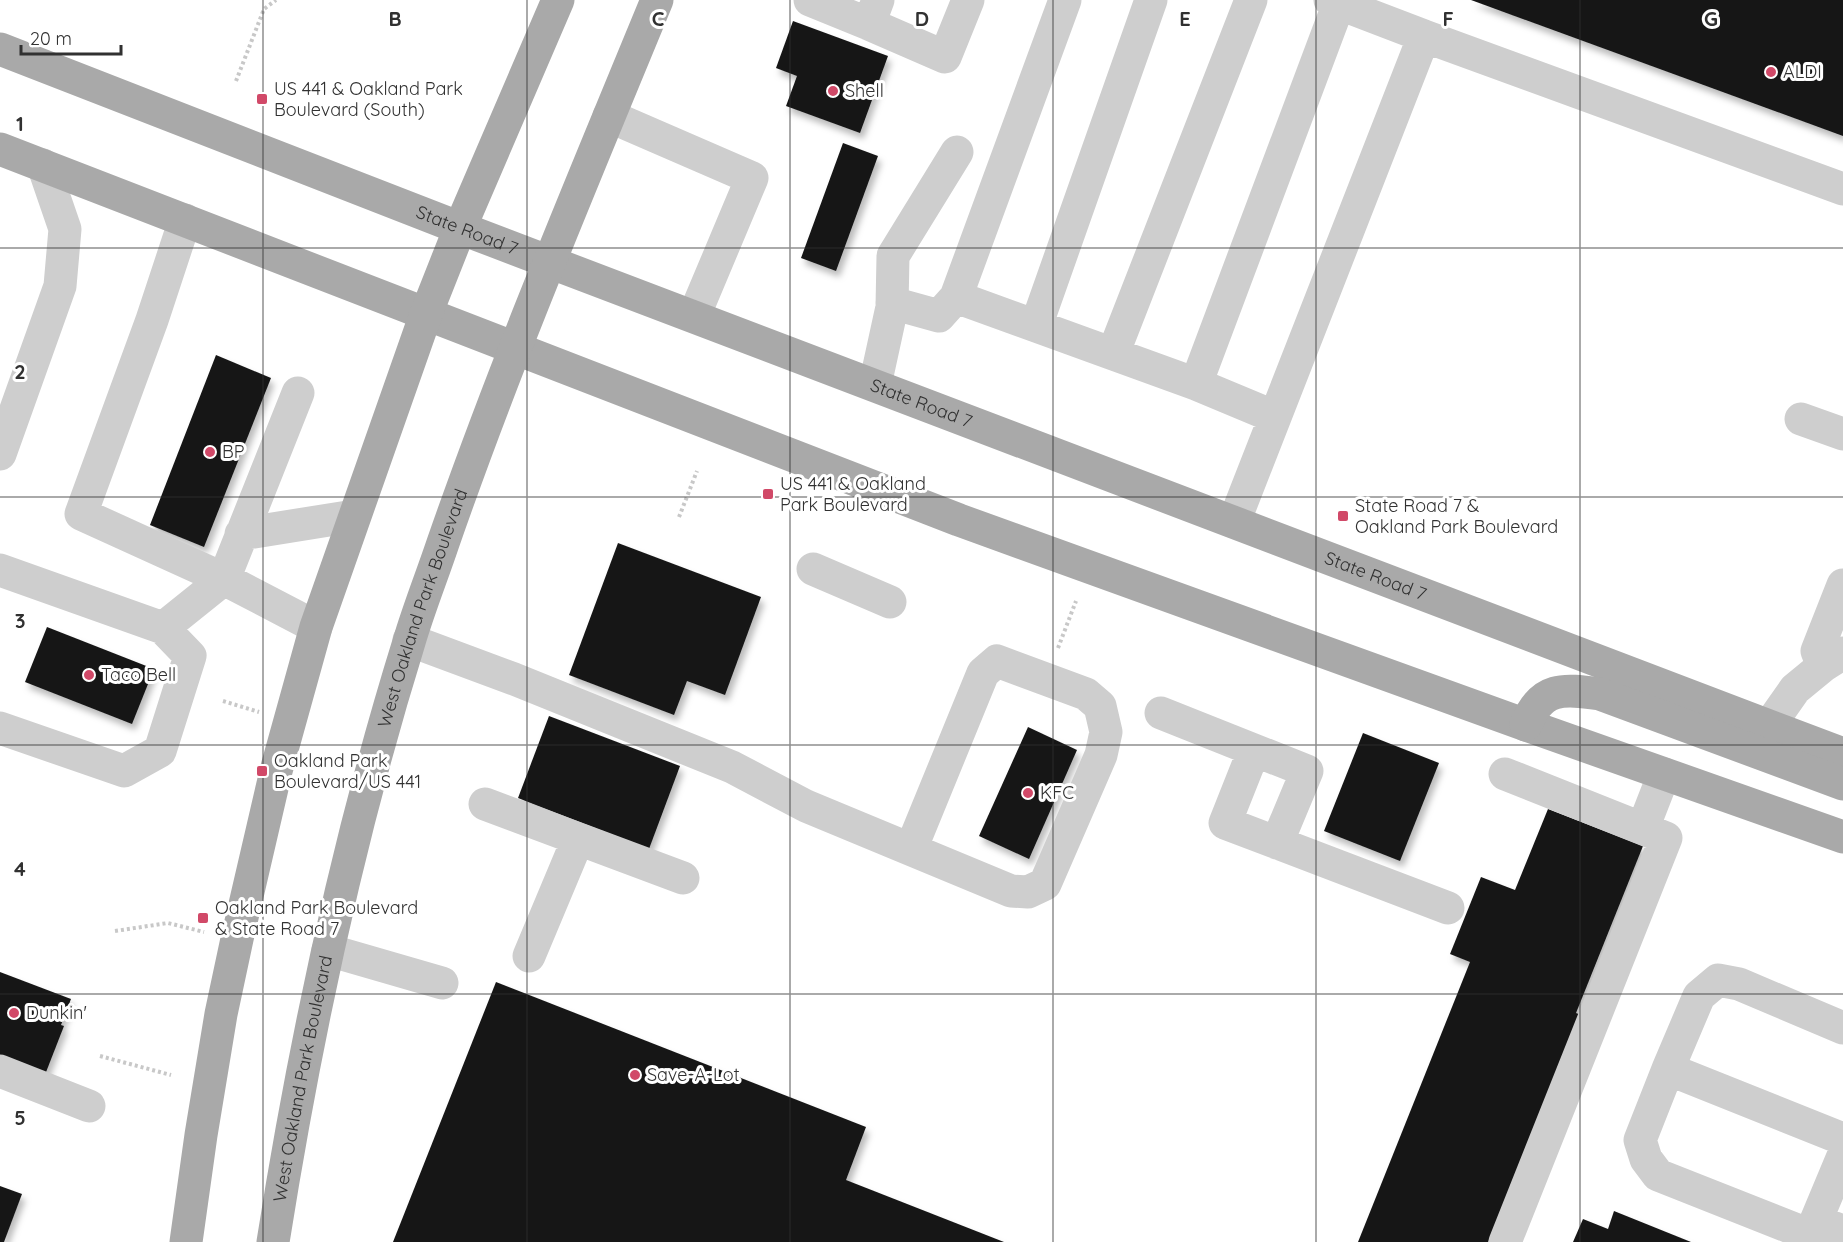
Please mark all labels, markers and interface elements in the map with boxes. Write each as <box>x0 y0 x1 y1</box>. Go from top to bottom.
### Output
text: B <box>388 6 402 31</box>
text: C <box>652 6 665 31</box>
text: D <box>915 6 929 31</box>
text: E <box>1179 6 1191 31</box>
text: F <box>1442 6 1454 31</box>
text: G <box>1704 6 1718 31</box>
scale bar <box>21 18 122 56</box>
text: 20 m <box>30 27 72 50</box>
place label: ALDI <box>1783 60 1822 83</box>
marker: ALDI <box>1764 65 1778 79</box>
place label: US 441 & Oakland Park Boulevard (South) <box>274 77 463 121</box>
place label: Shell <box>845 79 884 102</box>
marker: Shell <box>826 84 840 98</box>
marker: US 441 & Oakland Park Boulevard (South) <box>255 92 269 106</box>
text: 1 <box>16 111 24 136</box>
street label: State Road 7 <box>413 200 521 260</box>
text: 2 <box>14 359 26 384</box>
street label: State Road 7 <box>867 373 976 433</box>
place label: BP <box>222 440 244 463</box>
marker: BP <box>203 445 217 459</box>
place label: US 441 & Oakland Park Boulevard <box>780 472 926 516</box>
street label: West Oakland Park Boulevard <box>372 486 472 730</box>
marker: US 441 & Oakland Park Boulevard <box>761 487 775 501</box>
place label: State Road 7 & Oakland Park Boulevard <box>1355 494 1558 538</box>
marker: State Road 7 & Oakland Park Boulevard <box>1336 509 1350 523</box>
street label: State Road 7 <box>1321 546 1430 605</box>
text: 3 <box>15 608 25 633</box>
place label: Taco Bell <box>101 663 176 686</box>
marker: Taco Bell <box>82 668 96 682</box>
place label: Oakland Park Boulevard/US 441 <box>274 749 421 793</box>
marker: Oakland Park Boulevard/US 441 <box>255 764 269 778</box>
place label: KFC <box>1040 781 1074 804</box>
marker: KFC <box>1021 786 1035 800</box>
text: 4 <box>14 856 26 881</box>
place label: Oakland Park Boulevard & State Road 7 <box>215 896 418 940</box>
marker: Oakland Park Boulevard & State Road 7 <box>196 911 210 925</box>
street label: West Oakland Park Boulevard <box>268 953 337 1203</box>
place label: Dunkin' <box>26 1001 87 1024</box>
marker: Dunkin' <box>7 1006 21 1020</box>
place label: Save-A-Lot <box>647 1063 740 1086</box>
marker: Save-A-Lot <box>628 1068 642 1082</box>
text: 5 <box>14 1105 26 1130</box>

